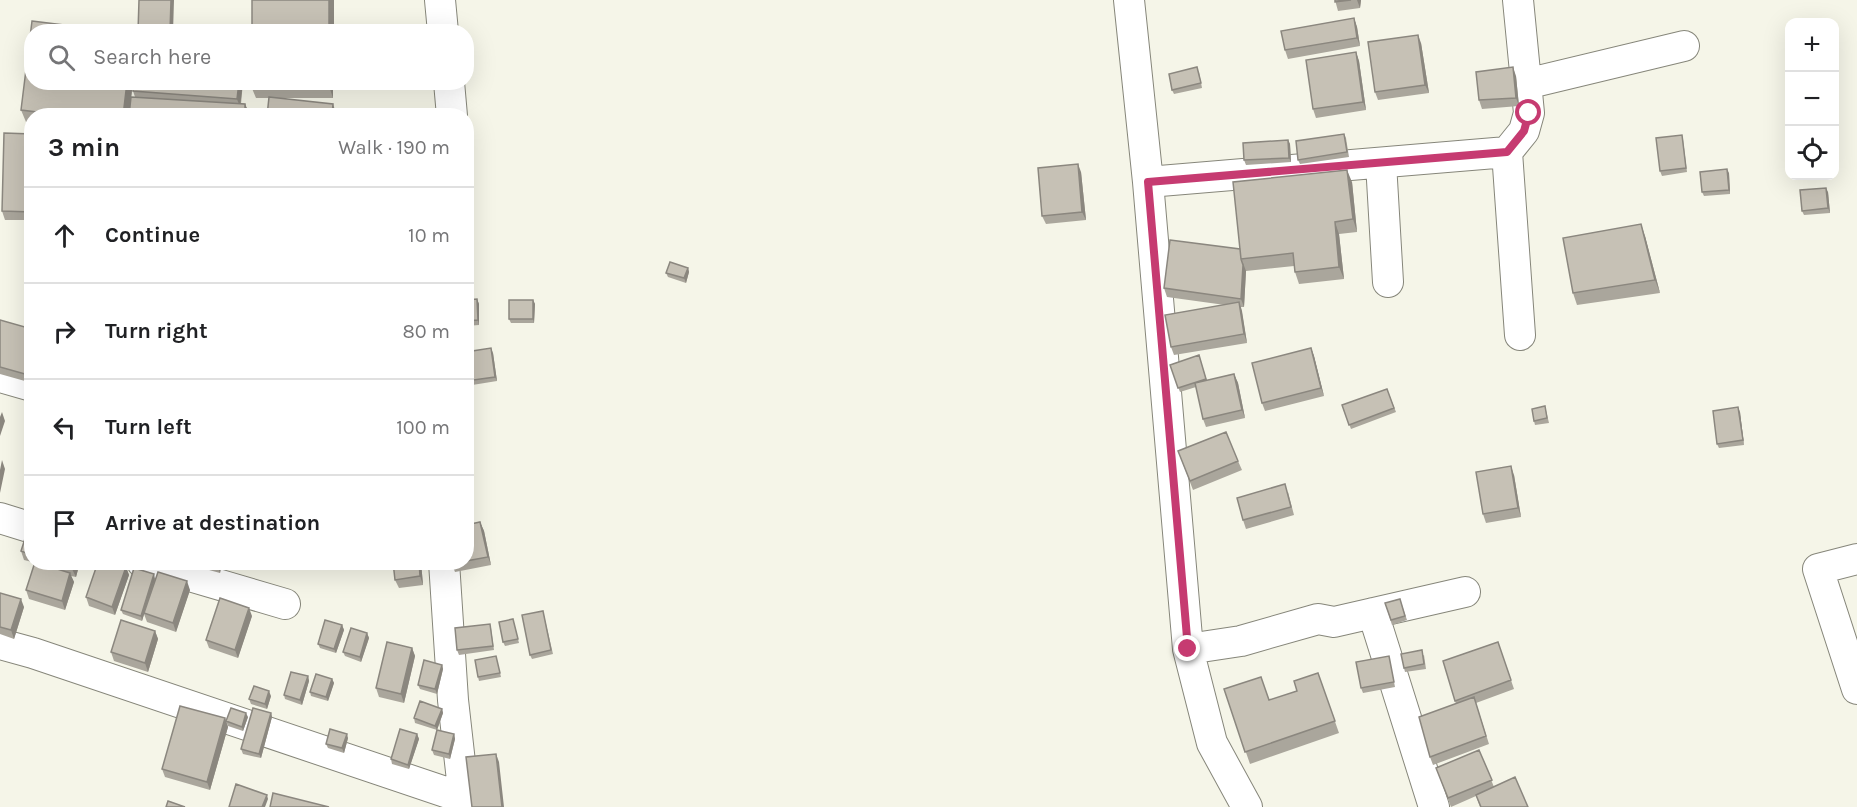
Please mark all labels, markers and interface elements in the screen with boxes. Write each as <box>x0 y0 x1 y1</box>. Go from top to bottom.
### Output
map controls <box>1785 18 1839 180</box>
button: + <box>1785 18 1839 72</box>
search box <box>24 24 474 90</box>
icon: search <box>45 41 78 74</box>
text: Search here <box>93 44 211 70</box>
button: − <box>1785 72 1839 126</box>
route start <box>1515 99 1541 125</box>
button: locate <box>1785 126 1839 180</box>
text: 3 min <box>48 132 120 163</box>
text: Walk · 190 m <box>338 136 450 159</box>
icon: ahead <box>48 219 81 252</box>
text: Continue <box>105 222 200 248</box>
text: 10 m <box>408 224 450 247</box>
icon: right <box>48 315 81 348</box>
text: Turn right <box>105 318 208 344</box>
text: 80 m <box>402 320 450 343</box>
icon: left <box>48 411 81 444</box>
text: Turn left <box>105 414 192 440</box>
text: 100 m <box>396 416 450 439</box>
icon: arrive <box>48 507 81 540</box>
text: Arrive at destination <box>105 510 320 536</box>
route end <box>1174 635 1200 661</box>

